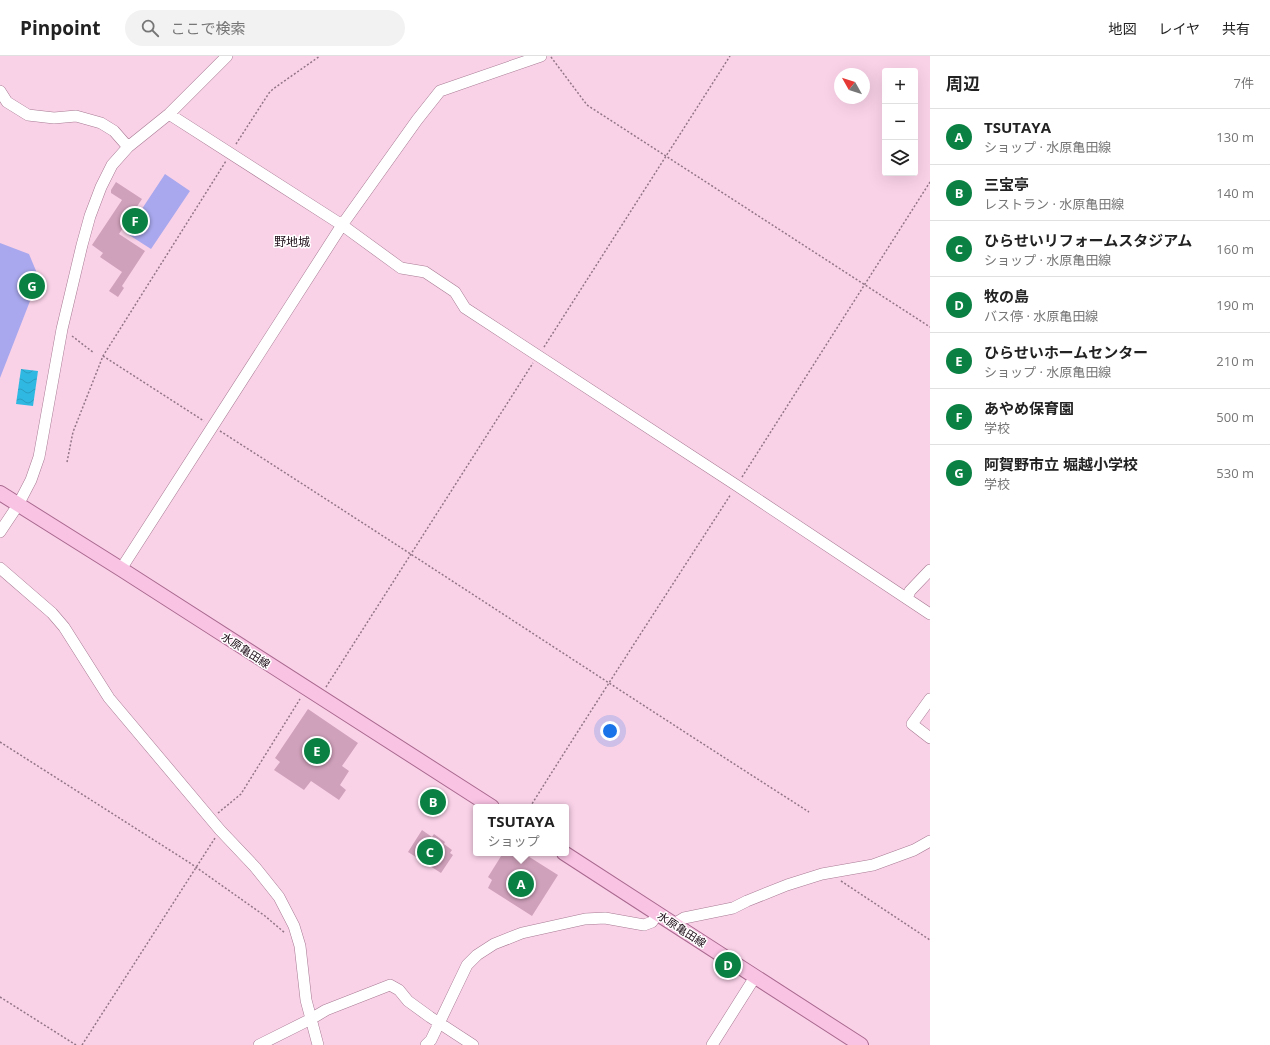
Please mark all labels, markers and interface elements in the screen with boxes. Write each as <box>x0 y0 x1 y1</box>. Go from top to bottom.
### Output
search box <box>125 10 405 46</box>
text: Pinpoint <box>20 15 101 41</box>
icon: search <box>139 17 161 39</box>
text: ここで検索 <box>171 18 246 38</box>
text: 地図 <box>1108 19 1136 38</box>
text: レイヤ <box>1158 19 1200 38</box>
text: 共有 <box>1222 19 1250 38</box>
north arrow <box>834 68 870 104</box>
map controls <box>882 68 918 176</box>
button: + <box>882 68 918 104</box>
text: 周辺 <box>946 72 980 95</box>
text: 7件 <box>1234 74 1254 92</box>
button: − <box>882 104 918 140</box>
text: TSUTAYA <box>984 117 1051 137</box>
text: A <box>955 128 963 146</box>
text: 130 m <box>1216 128 1254 146</box>
text: ショップ · 水原亀田線 <box>984 138 1111 156</box>
button: layers <box>882 140 918 176</box>
text: 三宝亭 <box>984 174 1029 194</box>
text: B <box>955 184 963 202</box>
text: 140 m <box>1216 184 1254 202</box>
text: レストラン · 水原亀田線 <box>984 195 1124 213</box>
pin: F <box>122 206 148 236</box>
text: ひらせいリフォームスタジアム <box>984 230 1192 250</box>
district label: 野地城 <box>274 233 310 250</box>
text: C <box>955 240 963 258</box>
text: 160 m <box>1216 240 1254 258</box>
text: ショップ · 水原亀田線 <box>984 251 1111 269</box>
pin: G <box>19 271 45 301</box>
text: 牧の島 <box>984 286 1029 306</box>
text: D <box>954 296 964 314</box>
text: 190 m <box>1216 296 1254 314</box>
text: バス停 · 水原亀田線 <box>984 307 1098 325</box>
text: ひらせいホームセンター <box>984 342 1148 362</box>
text: E <box>955 352 963 370</box>
text: 210 m <box>1216 352 1254 370</box>
text: ショップ · 水原亀田線 <box>984 363 1111 381</box>
text: あやめ保育園 <box>984 398 1074 418</box>
text: F <box>955 408 963 426</box>
text: 500 m <box>1216 408 1254 426</box>
text: 学校 <box>984 419 1010 437</box>
text: 阿賀野市立 堀越小学校 <box>984 454 1138 474</box>
text: G <box>954 464 964 482</box>
text: 530 m <box>1216 464 1254 482</box>
text: 学校 <box>984 475 1010 493</box>
street label: 水原亀田線 <box>219 629 273 671</box>
your location <box>600 721 620 741</box>
pin: E <box>304 736 330 766</box>
pin: B <box>420 787 446 817</box>
popup <box>473 804 569 856</box>
text: TSUTAYA <box>487 811 555 831</box>
text: ショップ <box>487 832 540 850</box>
pin: C <box>417 837 443 867</box>
pin: A <box>508 869 534 899</box>
street label: 水原亀田線 <box>655 908 709 950</box>
pin: D <box>715 950 741 980</box>

